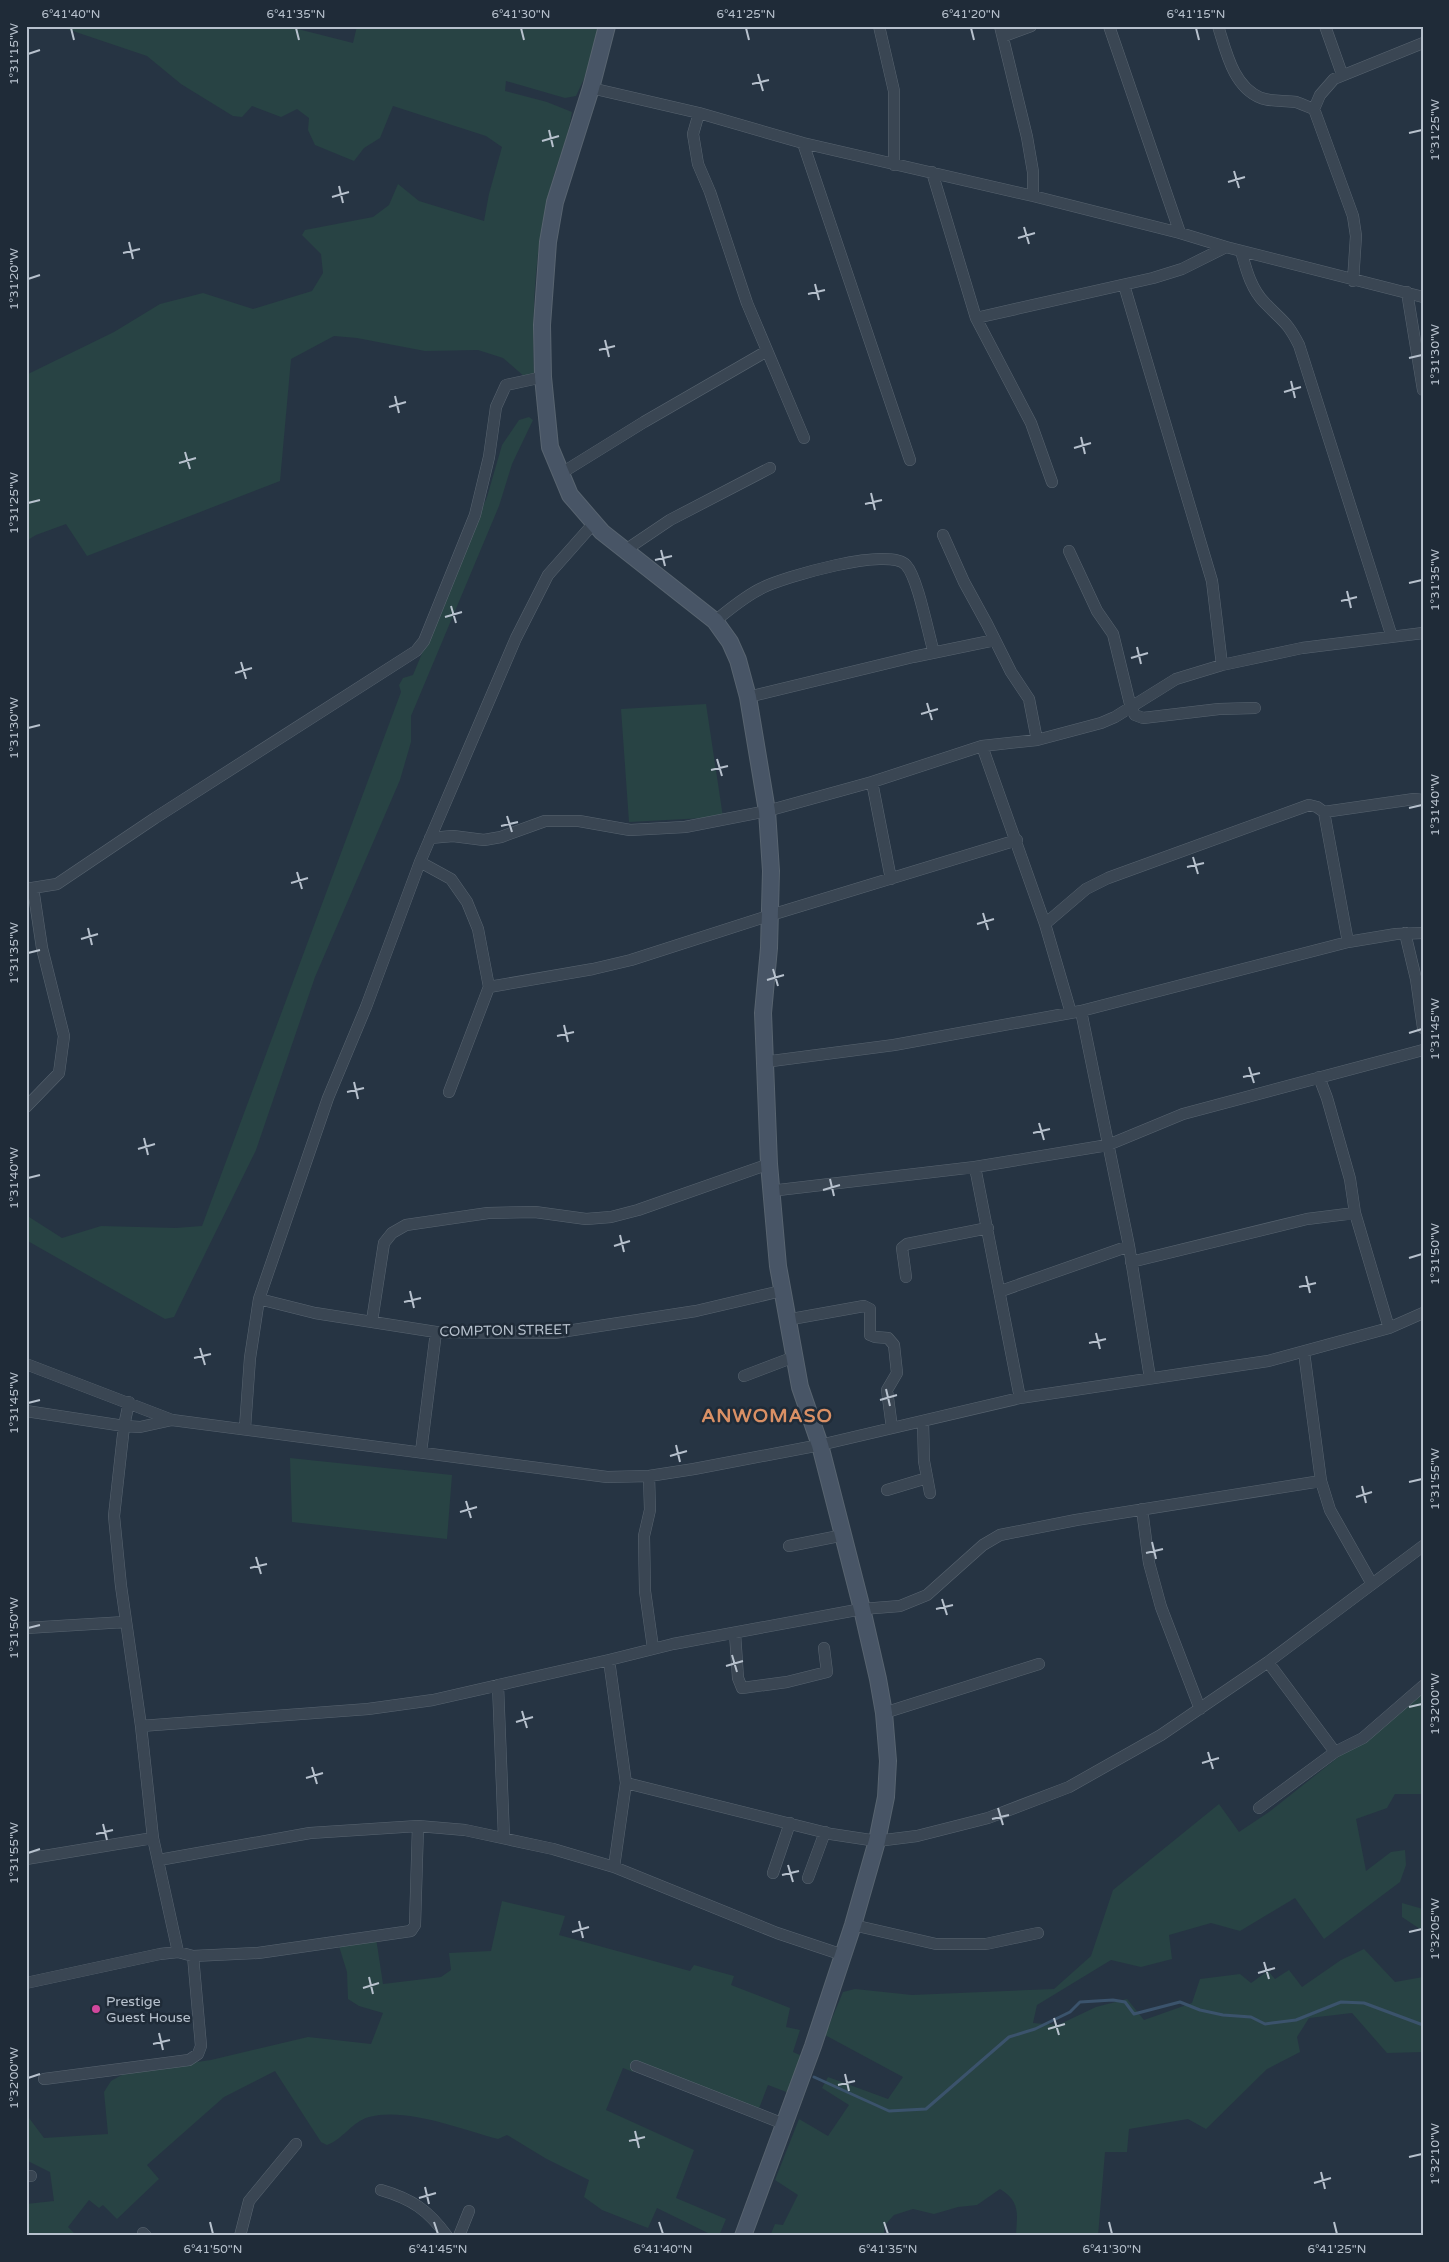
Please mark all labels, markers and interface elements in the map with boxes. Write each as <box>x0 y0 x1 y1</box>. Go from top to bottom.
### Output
text: 6°41'40"N <box>42 7 100 21</box>
text: 6°41'35"N <box>267 7 325 21</box>
text: 6°41'30"N <box>492 7 550 21</box>
text: 6°41'25"N <box>717 7 775 21</box>
text: 6°41'20"N <box>942 7 1000 21</box>
text: 6°41'15"N <box>1167 7 1225 21</box>
text: 1°31'15"W <box>7 23 21 85</box>
text: 1°31'25"W <box>1428 99 1442 161</box>
text: 1°31'20"W <box>7 248 21 310</box>
text: 1°31'30"W <box>1428 324 1442 386</box>
text: 1°31'25"W <box>7 472 21 534</box>
text: 1°31'35"W <box>1428 549 1442 611</box>
text: 1°31'30"W <box>7 697 21 759</box>
text: 1°31'40"W <box>1428 774 1442 836</box>
text: 1°31'35"W <box>7 922 21 984</box>
text: 1°31'45"W <box>1428 998 1442 1060</box>
text: 1°31'40"W <box>7 1147 21 1209</box>
text: 1°31'50"W <box>1428 1223 1442 1285</box>
street label: COMPTON STREET <box>439 1321 571 1340</box>
text: 1°31'45"W <box>7 1372 21 1434</box>
district label: ANWOMASO <box>701 1405 833 1427</box>
text: 1°31'55"W <box>1428 1448 1442 1510</box>
text: 1°31'50"W <box>7 1597 21 1659</box>
text: 1°32'00"W <box>1428 1673 1442 1735</box>
text: 1°31'55"W <box>7 1822 21 1884</box>
text: 1°32'05"W <box>1428 1898 1442 1960</box>
place label: Prestige Guest House <box>106 1993 191 2026</box>
marker: Prestige Guest House <box>90 2003 102 2015</box>
text: 1°32'00"W <box>7 2047 21 2109</box>
text: 1°32'10"W <box>1428 2123 1442 2185</box>
text: 6°41'50"N <box>184 2242 242 2256</box>
text: 6°41'45"N <box>409 2242 467 2256</box>
text: 6°41'40"N <box>634 2242 692 2256</box>
text: 6°41'35"N <box>859 2242 917 2256</box>
text: 6°41'30"N <box>1083 2242 1141 2256</box>
text: 6°41'25"N <box>1308 2242 1366 2256</box>

